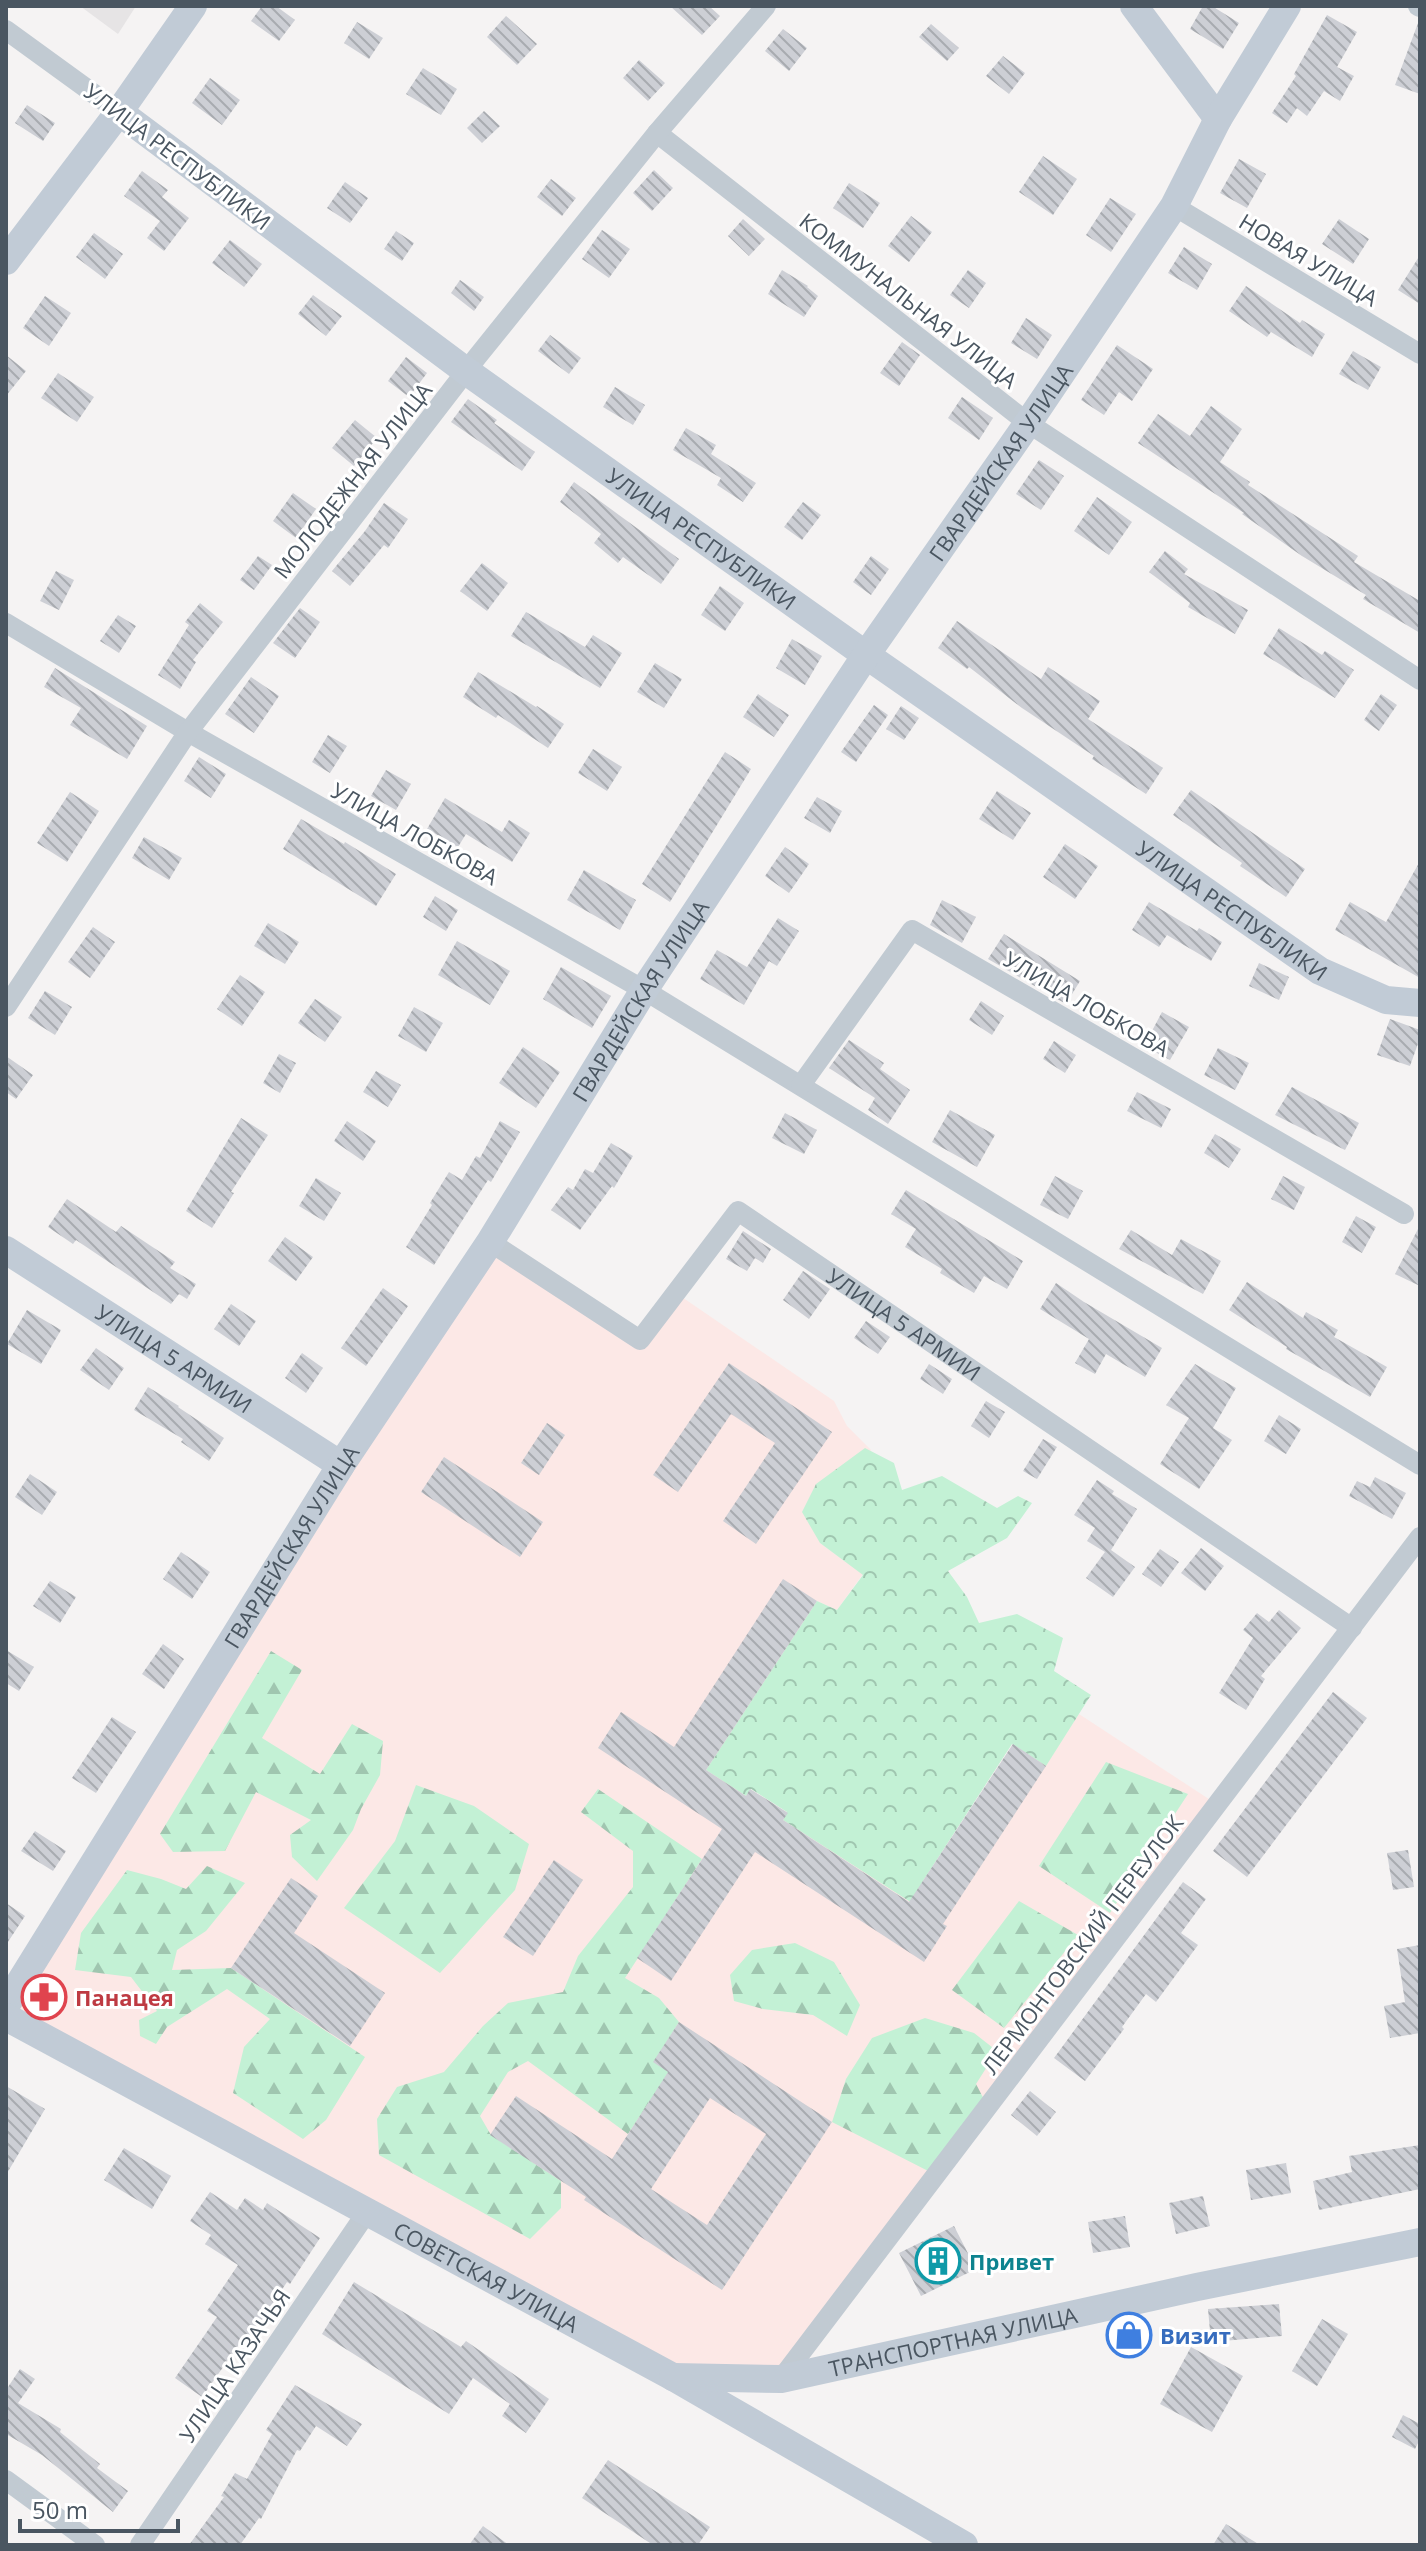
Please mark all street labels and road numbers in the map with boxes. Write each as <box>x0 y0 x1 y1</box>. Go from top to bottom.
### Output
street label: УЛИЦА РЕСПУБЛИКИ <box>79 76 277 236</box>
street label: КОММУНАЛЬНАЯ УЛИЦА <box>794 205 1024 395</box>
street label: НОВАЯ УЛИЦА <box>1234 206 1384 312</box>
street label: ГВАРДЕЙСКАЯ УЛИЦА <box>921 357 1079 567</box>
street label: МОЛОДЕЖНАЯ УЛИЦА <box>266 376 438 584</box>
street label: УЛИЦА РЕСПУБЛИКИ <box>601 461 803 616</box>
street label: УЛИЦА ЛОБКОВА <box>326 775 504 891</box>
street label: УЛИЦА РЕСПУБЛИКИ <box>1131 833 1334 987</box>
street label: ГВАРДЕЙСКАЯ УЛИЦА <box>565 893 715 1107</box>
street label: УЛИЦА ЛОБКОВА <box>999 943 1175 1063</box>
street label: УЛИЦА 5 АРМИИ <box>821 1261 987 1387</box>
street label: УЛИЦА 5 АРМИИ <box>90 1297 258 1419</box>
street label: ГВАРДЕЙСКАЯ УЛИЦА <box>216 1439 365 1653</box>
street label: ЛЕРМОНТОВСКИЙ ПЕРЕУЛОК <box>975 1808 1190 2080</box>
street label: СОВЕТСКАЯ УЛИЦА <box>389 2214 584 2339</box>
street label: УЛИЦА КАЗАЧЬЯ <box>172 2282 296 2448</box>
street label: ТРАНСПОРТНАЯ УЛИЦА <box>826 2299 1080 2383</box>

